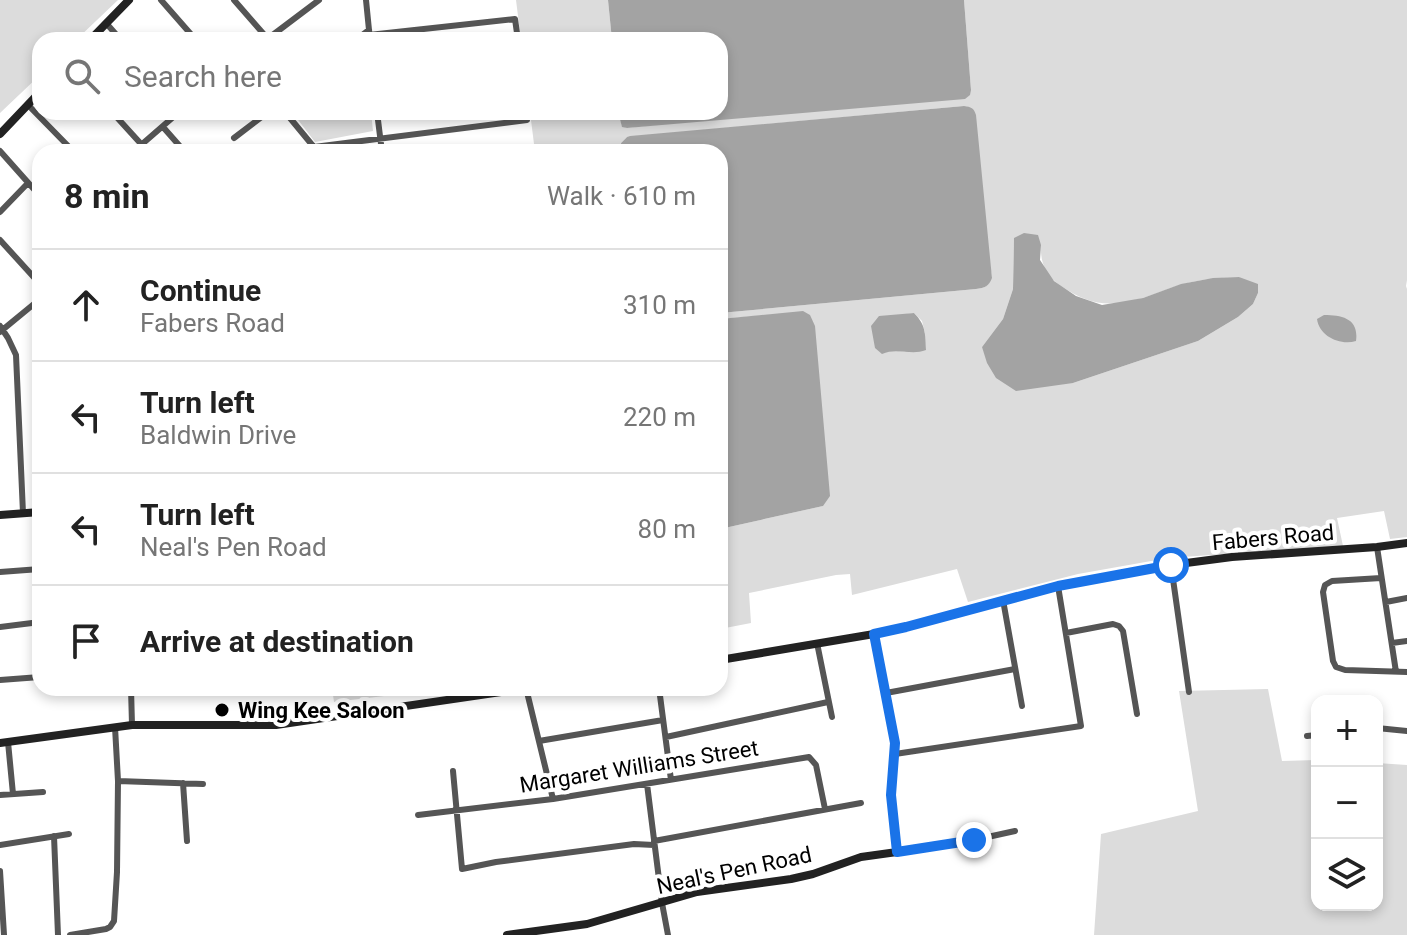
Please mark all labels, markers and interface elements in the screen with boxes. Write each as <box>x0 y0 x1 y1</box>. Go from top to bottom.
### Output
search box <box>32 32 728 120</box>
icon: search <box>60 54 104 98</box>
text: Search here <box>124 59 282 94</box>
text: 8 min <box>64 176 149 216</box>
text: Walk · 610 m <box>547 181 696 211</box>
text: Continue <box>140 273 261 308</box>
icon: ahead <box>64 283 108 327</box>
text: 310 m <box>623 290 696 320</box>
text: Fabers Road <box>140 308 285 338</box>
text: Turn left <box>140 385 255 420</box>
icon: left <box>64 395 108 439</box>
text: 220 m <box>623 402 696 432</box>
text: Baldwin Drive <box>140 420 296 450</box>
text: Turn left <box>140 497 255 532</box>
icon: left <box>64 507 108 551</box>
text: 80 m <box>638 514 696 544</box>
street label: Fabers Road <box>1211 520 1335 555</box>
text: Neal's Pen Road <box>140 532 327 562</box>
route start <box>1153 547 1189 583</box>
icon: arrive <box>64 619 108 663</box>
text: Arrive at destination <box>140 624 414 659</box>
map controls <box>1311 695 1383 911</box>
button: + <box>1311 695 1383 767</box>
place label: Wing Kee Saloon <box>238 698 405 723</box>
marker: Wing Kee Saloon <box>213 701 231 719</box>
street label: Margaret Williams Street <box>518 735 760 798</box>
button: − <box>1311 767 1383 839</box>
route end <box>956 822 992 858</box>
button: layers <box>1311 839 1383 911</box>
street label: Neal's Pen Road <box>654 842 814 899</box>

